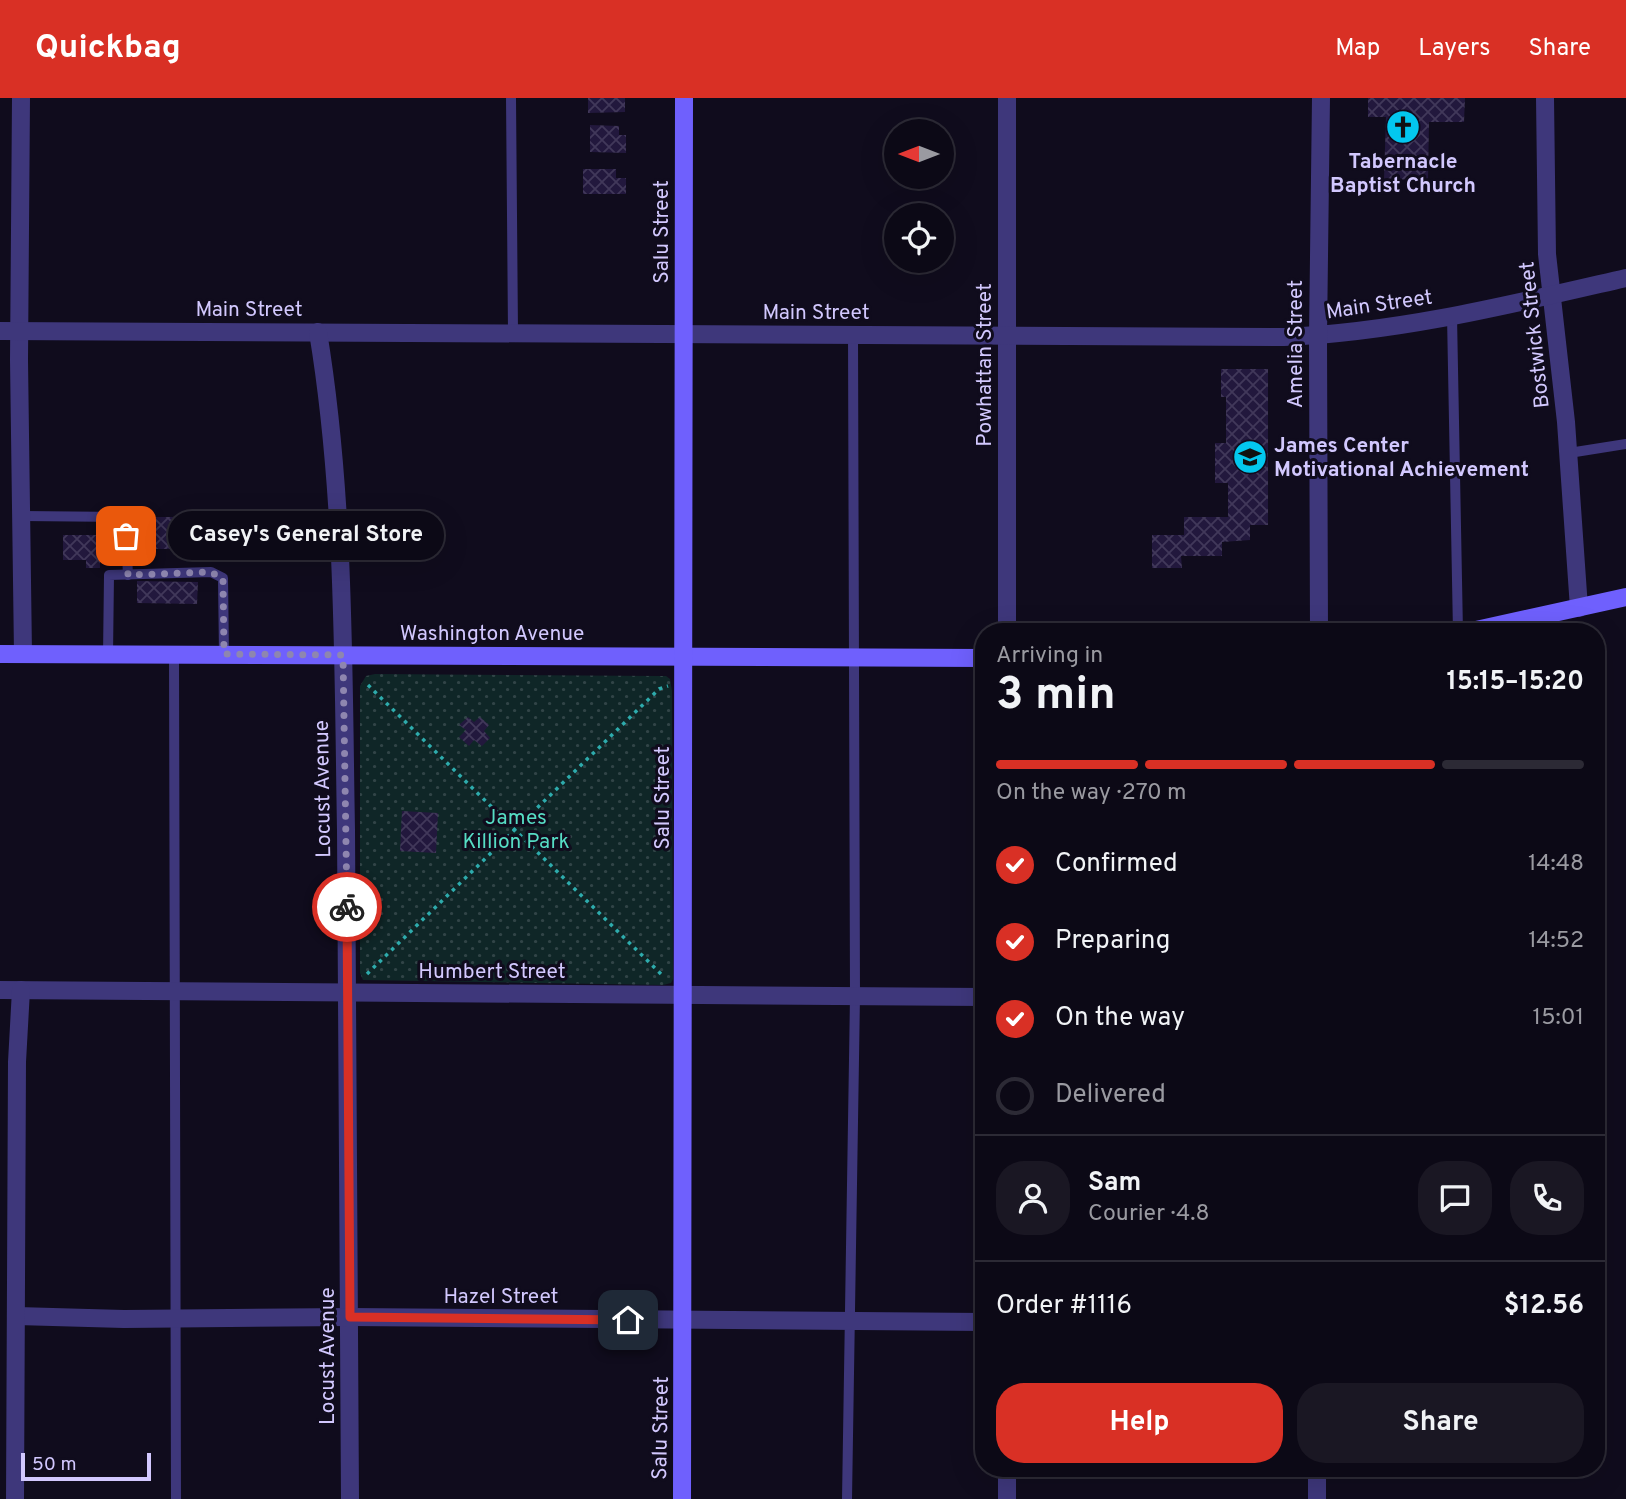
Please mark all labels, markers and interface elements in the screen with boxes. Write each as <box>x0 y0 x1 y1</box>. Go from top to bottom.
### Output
text: Quickbag <box>35 28 181 70</box>
text: Map <box>1335 34 1380 64</box>
text: Layers <box>1418 34 1490 64</box>
text: Share <box>1528 34 1591 64</box>
church icon: Tabernacle Baptist Church <box>1384 108 1422 146</box>
north arrow <box>884 119 954 189</box>
map controls <box>884 119 954 273</box>
place label: Tabernacle Baptist Church <box>1330 149 1476 200</box>
street label: Salu Street <box>649 180 676 284</box>
button: locate <box>884 203 954 273</box>
street label: Bostwick Street <box>1514 260 1557 410</box>
street label: Amelia Street <box>1283 280 1310 408</box>
street label: Powhattan Street <box>972 283 999 447</box>
street label: Main Street <box>1324 285 1434 326</box>
street label: Main Street <box>195 297 303 324</box>
street label: Main Street <box>762 300 870 327</box>
place label: James Center Motivational Achievement <box>1274 433 1529 484</box>
school or university icon: James Center Motivational Achievement <box>1231 438 1269 476</box>
pin <box>96 506 156 566</box>
callout: Casey's General Store <box>168 512 444 560</box>
icon: bag <box>107 517 145 555</box>
text: Casey's General Store <box>189 521 423 550</box>
street label: Washington Avenue <box>400 621 584 648</box>
text: Arriving in <box>996 642 1103 671</box>
text: 15:15–15:20 <box>1446 666 1584 699</box>
text: 3 min <box>996 667 1116 726</box>
street label: Locust Avenue <box>309 720 338 858</box>
street label: Salu Street <box>650 746 677 850</box>
text: On the way · 270 m <box>996 779 1187 808</box>
park label: James Killion Park <box>462 805 570 856</box>
icon: check <box>996 846 1034 884</box>
text: Confirmed <box>1055 848 1178 881</box>
text: 14:48 <box>1528 850 1584 879</box>
courier <box>312 872 382 942</box>
icon: bike <box>328 888 366 926</box>
icon: check <box>996 923 1034 961</box>
text: Preparing <box>1055 925 1170 958</box>
text: 14:52 <box>1528 927 1584 956</box>
street label: Humbert Street <box>418 959 566 986</box>
icon: check <box>996 1000 1034 1038</box>
text: On the way <box>1055 1002 1185 1035</box>
text: 15:01 <box>1533 1004 1584 1033</box>
text: Delivered <box>1055 1079 1166 1112</box>
button: person <box>996 1161 1070 1235</box>
button: chat <box>1418 1161 1492 1235</box>
button: phone <box>1510 1161 1584 1235</box>
text: Sam <box>1088 1167 1141 1200</box>
text: Courier · 4.8 <box>1088 1200 1209 1229</box>
street label: Hazel Street <box>443 1284 559 1311</box>
street label: Locust Avenue <box>315 1287 342 1425</box>
pin <box>598 1290 658 1350</box>
text: Order #1116 <box>996 1290 1132 1323</box>
text: $12.56 <box>1504 1290 1584 1323</box>
icon: home <box>609 1301 647 1339</box>
street label: Salu Street <box>647 1376 676 1480</box>
button: Help <box>996 1383 1283 1463</box>
button: Share <box>1297 1383 1584 1463</box>
scale bar <box>21 1450 150 1482</box>
text: 50 m <box>32 1453 77 1477</box>

